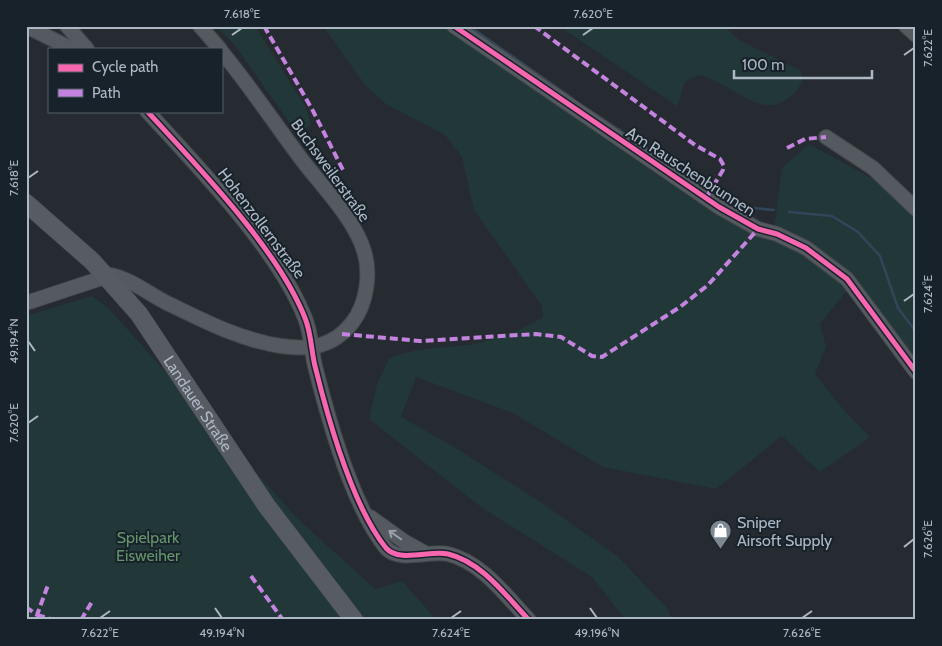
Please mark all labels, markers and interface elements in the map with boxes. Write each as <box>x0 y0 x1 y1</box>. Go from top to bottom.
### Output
text: 7.618°E <box>224 6 260 21</box>
text: 7.620°E <box>573 6 613 21</box>
text: 7.622°E <box>920 29 935 67</box>
legend <box>48 48 222 112</box>
scale bar <box>734 48 872 80</box>
text: 100 m <box>742 56 784 74</box>
text: Cycle path <box>92 58 158 76</box>
text: Path <box>92 84 121 102</box>
street label: Buchsweilerstraße <box>287 115 374 225</box>
street label: Am Rauschenbrunnen <box>623 123 759 220</box>
text: 7.618°E <box>6 160 21 196</box>
street label: Hohenzollernstraße <box>214 164 309 282</box>
text: 7.624°E <box>920 275 935 313</box>
text: 49.194°N <box>6 318 21 364</box>
street label: Landauer Straße <box>159 352 237 455</box>
text: 7.620°E <box>6 403 21 443</box>
place label: Sniper Airsoft Supply <box>737 513 832 550</box>
shop icon: Sniper Airsoft Supply <box>709 519 733 550</box>
text: 7.626°E <box>920 520 935 558</box>
park label: Spielpark Eisweiher <box>116 528 181 565</box>
one-way arrow <box>388 530 402 540</box>
text: 7.622°E <box>81 625 119 640</box>
text: 49.194°N <box>199 625 245 640</box>
text: 7.624°E <box>432 625 470 640</box>
text: 49.196°N <box>574 625 620 640</box>
text: 7.626°E <box>783 625 821 640</box>

